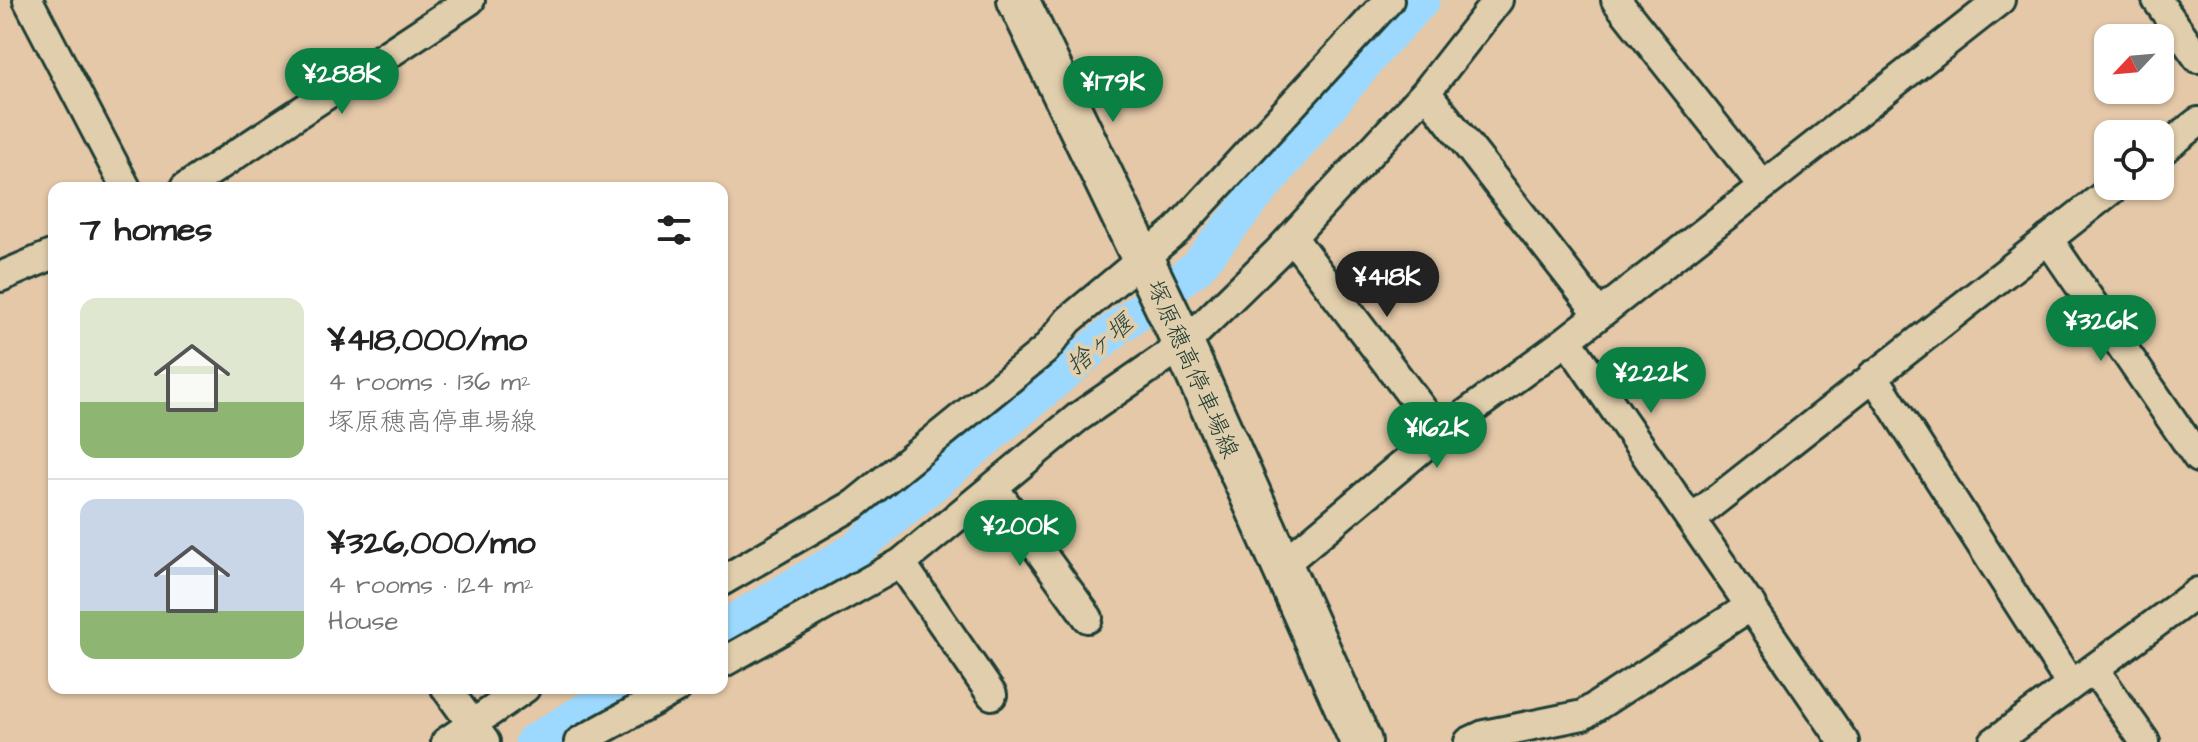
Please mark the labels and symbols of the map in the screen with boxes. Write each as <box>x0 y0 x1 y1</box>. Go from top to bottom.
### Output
north arrow <box>2094 24 2174 104</box>
pin: ¥288K <box>286 48 398 116</box>
pin: ¥179K <box>1057 56 1169 124</box>
pin: ¥418K <box>1331 251 1443 319</box>
street label: 塚原穂高停車場線 <box>1138 275 1247 464</box>
pin: ¥326K <box>2045 295 2157 363</box>
water label: 捨ヶ堰 <box>1058 304 1143 384</box>
pin: ¥222K <box>1595 347 1707 415</box>
pin: ¥162K <box>1381 402 1493 470</box>
pin: ¥200K <box>964 500 1076 568</box>

